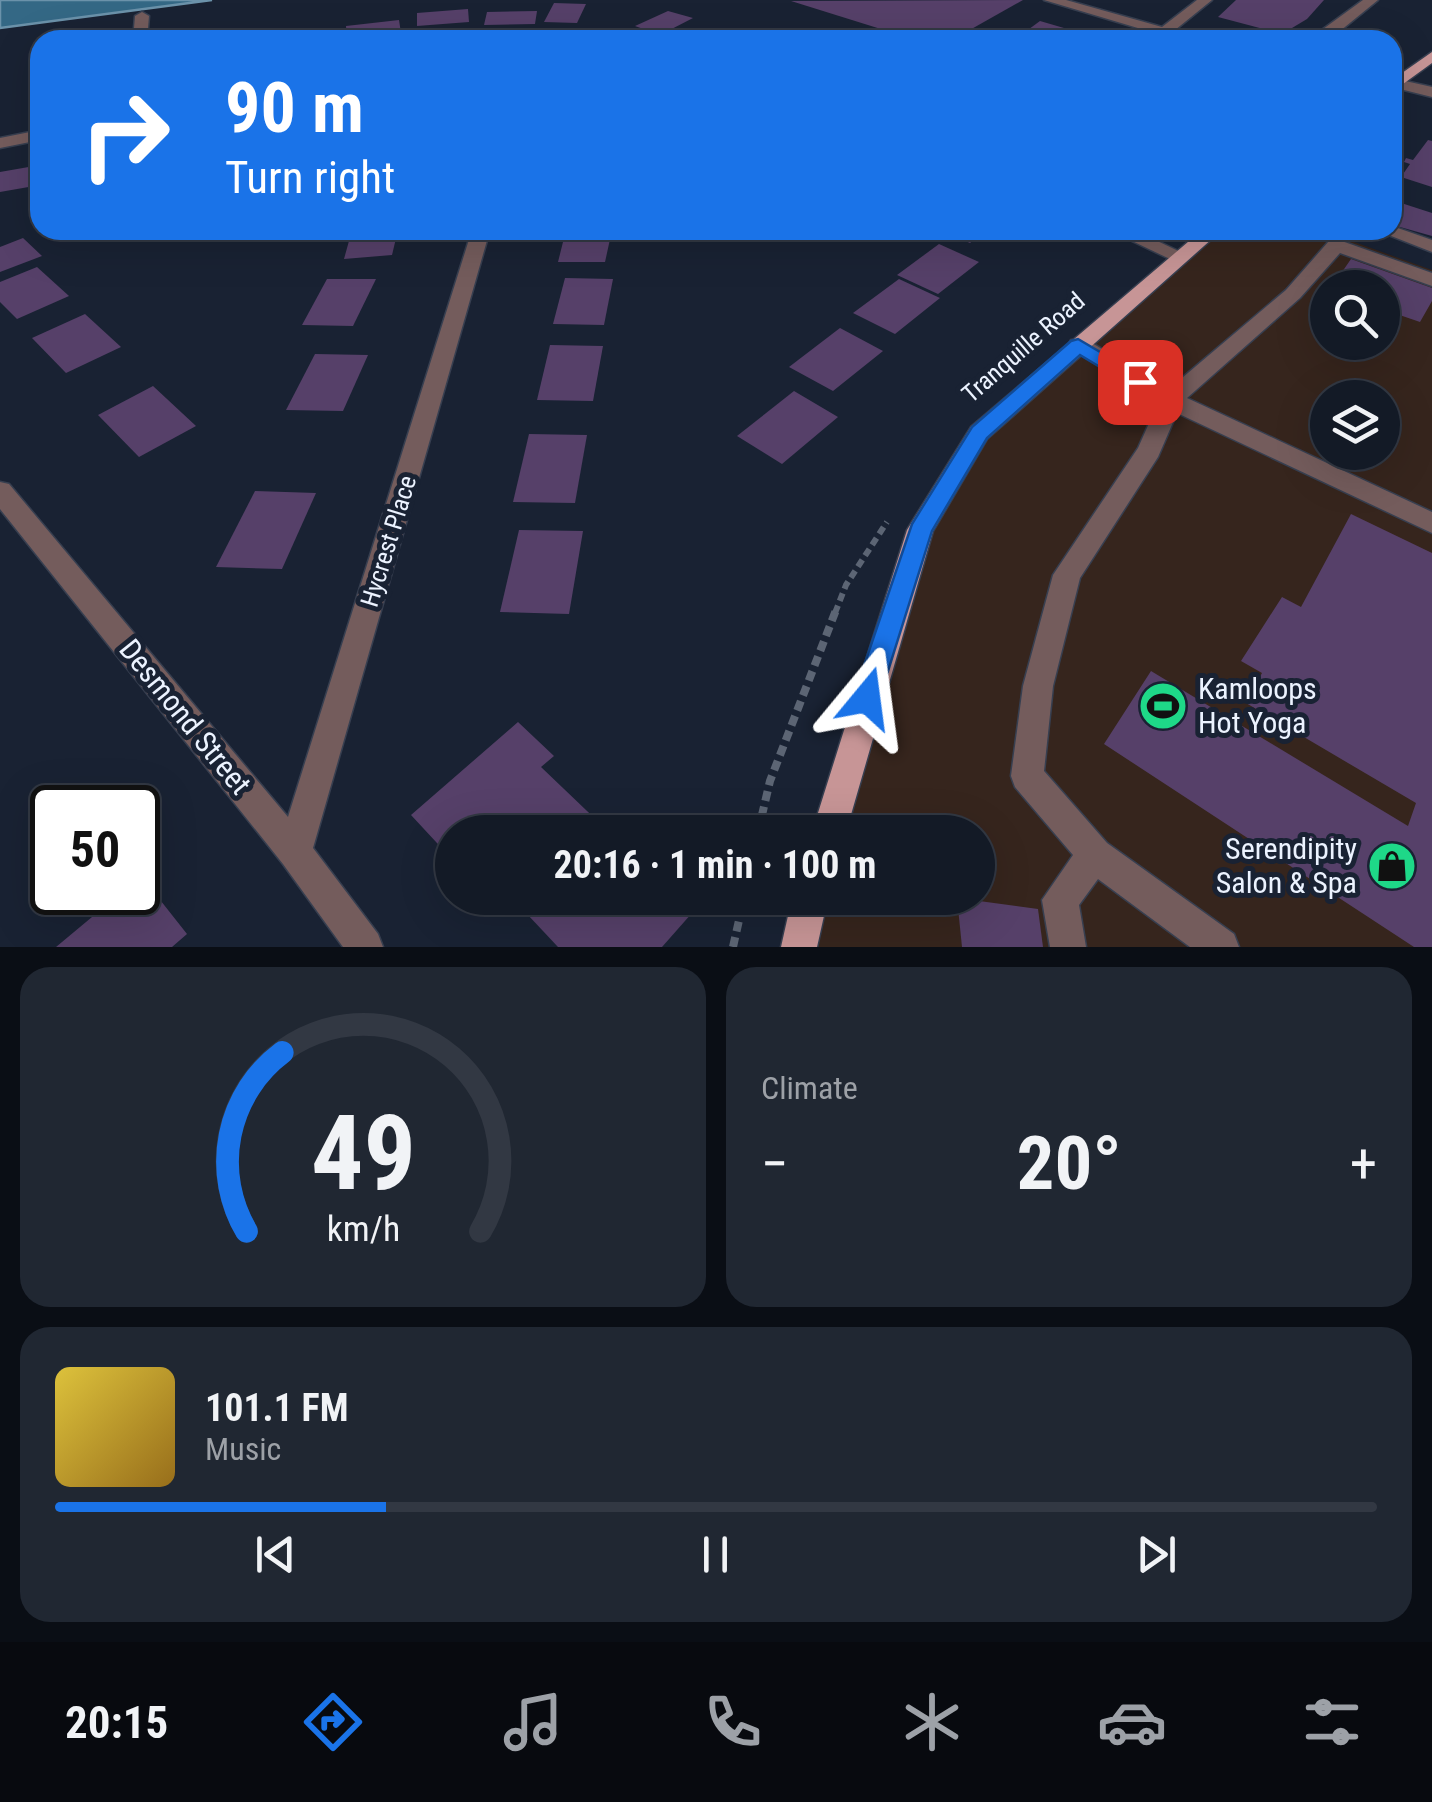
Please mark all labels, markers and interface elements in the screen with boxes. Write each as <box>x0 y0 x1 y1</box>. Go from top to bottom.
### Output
text: 90 m <box>225 67 364 149</box>
icon: right <box>60 70 190 200</box>
text: Turn right <box>225 151 395 204</box>
map controls <box>1310 270 1400 470</box>
button: search <box>1310 270 1400 360</box>
street label: Tranquille Road <box>956 286 1090 408</box>
pin <box>1098 340 1183 425</box>
icon: arrive <box>1113 355 1168 410</box>
button: layers <box>1310 380 1400 470</box>
street label: Hycrest Place <box>355 472 422 610</box>
street label: Desmond Street <box>112 632 258 801</box>
position arrow <box>815 646 919 750</box>
place label: Kamloops Hot Yoga <box>1198 671 1317 740</box>
sports icon: Kamloops Hot Yoga <box>1137 680 1189 732</box>
speed limit sign: 50 <box>30 785 160 915</box>
place label: Serendipity Salon & Spa <box>1216 831 1357 900</box>
shop icon: Serendipity Salon & Spa <box>1366 840 1418 892</box>
text: 20:16 · 1 min · 100 m <box>554 843 876 887</box>
text: Climate <box>761 1069 858 1107</box>
text: 49 <box>310 1093 416 1214</box>
text: 20° <box>1017 1119 1122 1207</box>
text: − <box>761 1132 789 1196</box>
text: + <box>1350 1132 1377 1196</box>
text: km/h <box>326 1208 400 1250</box>
text: 101.1 FM <box>205 1386 349 1430</box>
text: Music <box>205 1430 281 1468</box>
icon: previous <box>248 1527 303 1582</box>
icon: pause <box>688 1527 743 1582</box>
icon: next <box>1129 1527 1184 1582</box>
icon: directions <box>298 1687 368 1757</box>
icon: music <box>498 1687 568 1757</box>
icon: phone <box>698 1687 768 1757</box>
icon: climate <box>897 1687 967 1757</box>
icon: car <box>1097 1687 1167 1757</box>
icon: filters <box>1297 1687 1367 1757</box>
text: 20:15 <box>65 1696 168 1749</box>

